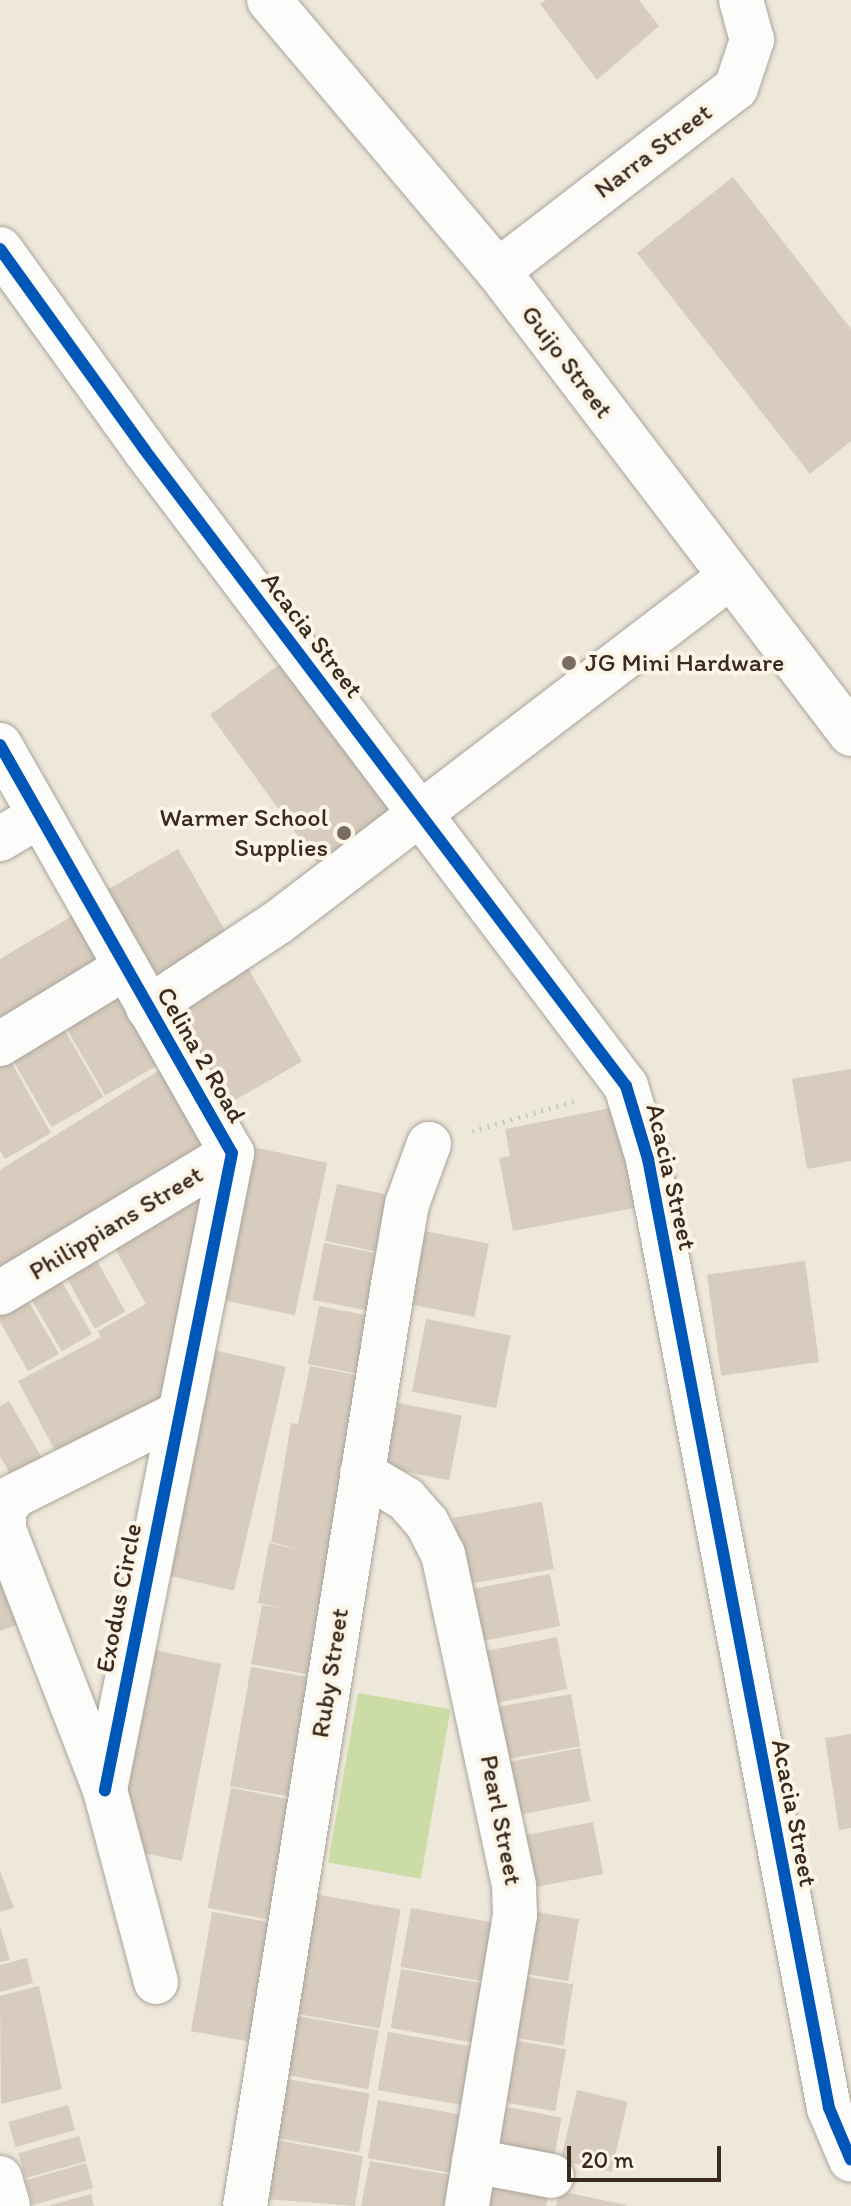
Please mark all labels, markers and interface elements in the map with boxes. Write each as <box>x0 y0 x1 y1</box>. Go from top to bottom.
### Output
street label: Narra Street <box>588 97 718 205</box>
street label: Guijo Street <box>514 299 620 425</box>
street label: Acacia Street <box>255 566 369 704</box>
place label: JG Mini Hardware <box>585 647 785 679</box>
marker: JG Mini Hardware <box>560 654 578 672</box>
place label: Warmer School Supplies <box>159 802 328 864</box>
marker: Warmer School Supplies <box>335 824 353 842</box>
street label: Celina 2 Road <box>150 981 252 1129</box>
street label: Acacia Street <box>639 1101 703 1253</box>
street label: Philippians Street <box>23 1159 209 1287</box>
street label: Exodus Circle <box>89 1521 149 1675</box>
street label: Ruby Street <box>304 1606 356 1740</box>
street label: Acacia Street <box>764 1737 824 1889</box>
street label: Pearl Street <box>473 1752 529 1888</box>
scale bar <box>571 2130 725 2180</box>
text: 20 m <box>581 2145 634 2174</box>

